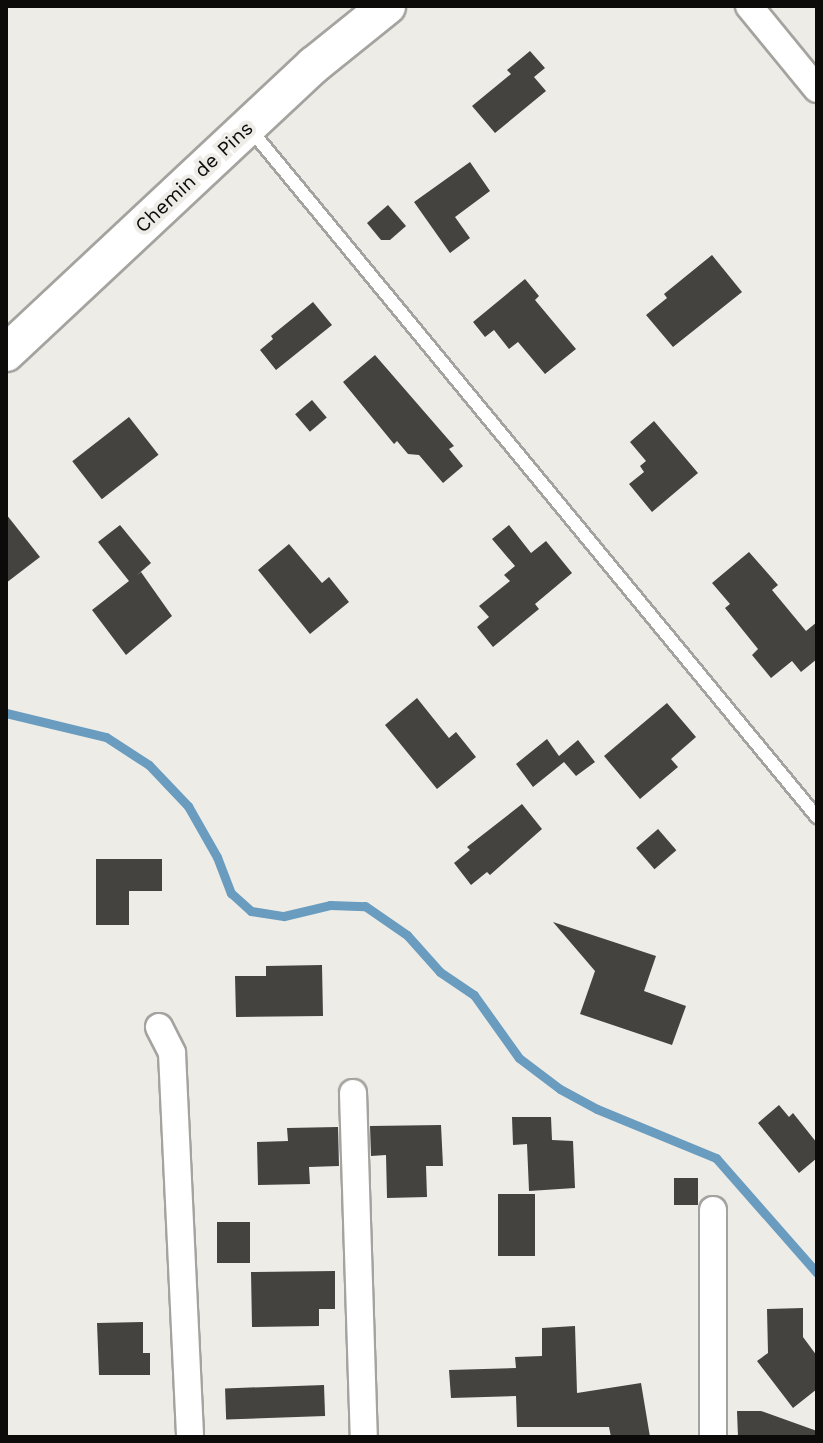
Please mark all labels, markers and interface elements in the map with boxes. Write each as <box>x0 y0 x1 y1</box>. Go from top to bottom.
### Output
street label: Chemin de Pins <box>130 116 258 238</box>

